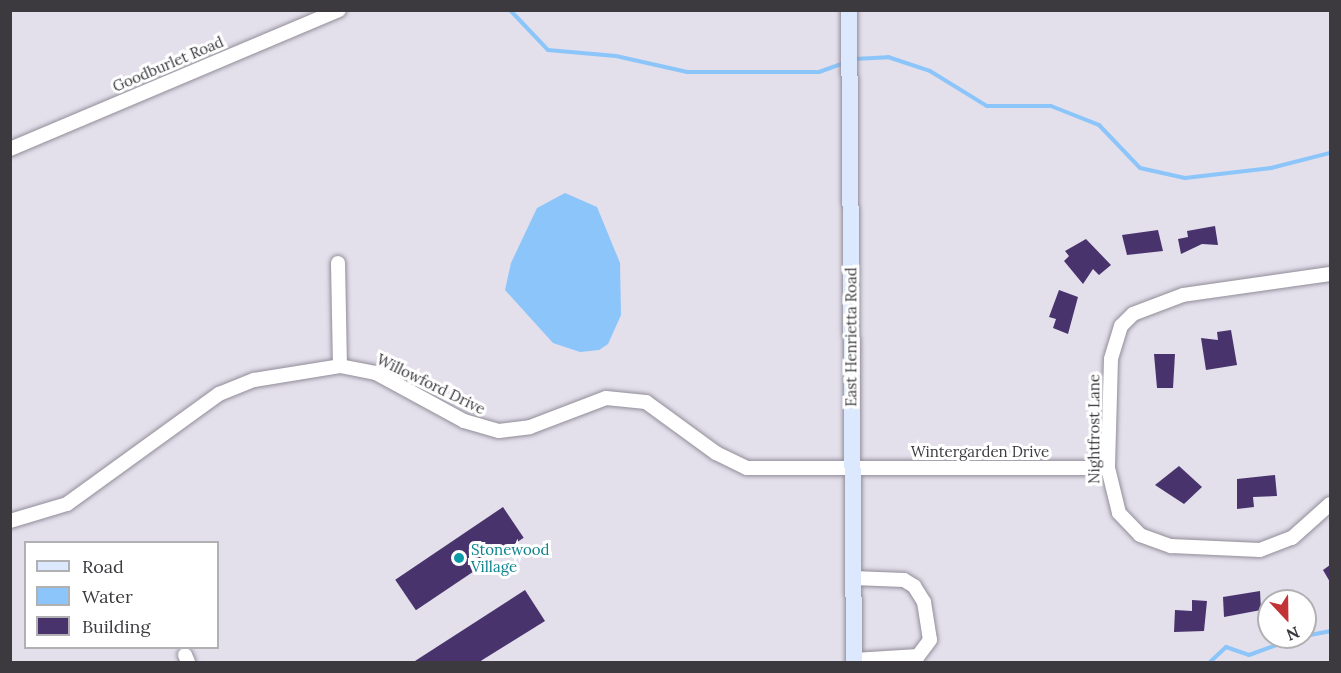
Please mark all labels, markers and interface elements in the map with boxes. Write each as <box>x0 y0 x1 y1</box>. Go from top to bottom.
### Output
street label: Goodburlet Road <box>110 33 226 95</box>
street label: East Henrietta Road <box>842 267 860 407</box>
street label: Willowford Drive <box>374 350 488 418</box>
street label: Nightfrost Lane <box>1085 374 1103 484</box>
street label: Wintergarden Drive <box>911 443 1049 461</box>
place label: Stonewood Village <box>471 540 550 575</box>
legend <box>24 541 219 649</box>
marker: Stonewood Village <box>452 551 466 565</box>
text: Road <box>82 555 124 578</box>
text: Water <box>82 585 133 608</box>
north arrow <box>1257 589 1317 649</box>
text: Building <box>82 615 150 638</box>
text: N <box>1284 622 1302 645</box>

